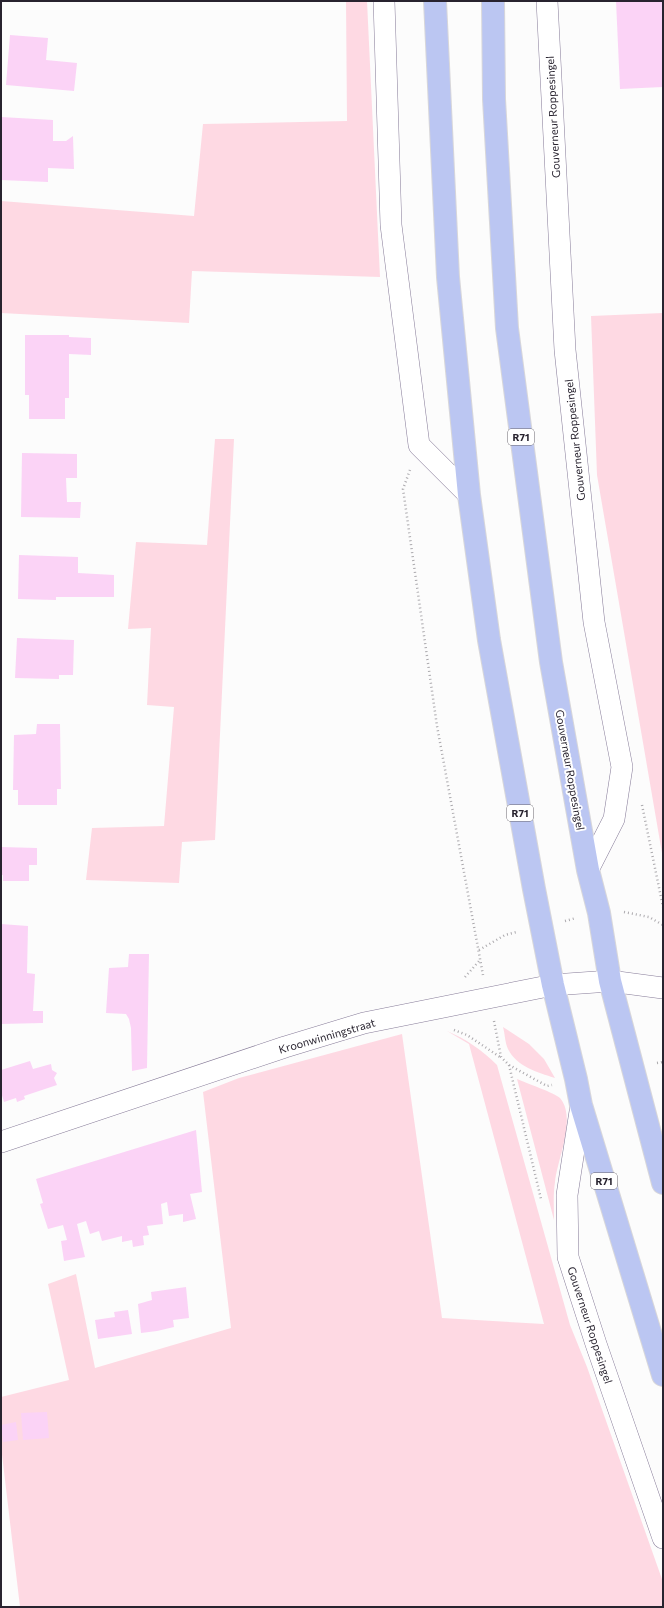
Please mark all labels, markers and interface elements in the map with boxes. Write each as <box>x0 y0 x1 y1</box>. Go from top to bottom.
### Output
street label: Gouverneur Roppesingel <box>543 56 562 178</box>
street label: Gouverneur Roppesingel <box>562 379 587 501</box>
road number: R71 <box>508 429 534 445</box>
street label: Gouverneur Roppesingel <box>553 709 588 831</box>
road number: R71 <box>507 805 533 821</box>
street label: Kroonwinningstraat <box>277 1015 377 1056</box>
road number: R71 <box>591 1173 617 1189</box>
street label: Gouverneur Roppesingel <box>565 1265 616 1385</box>

